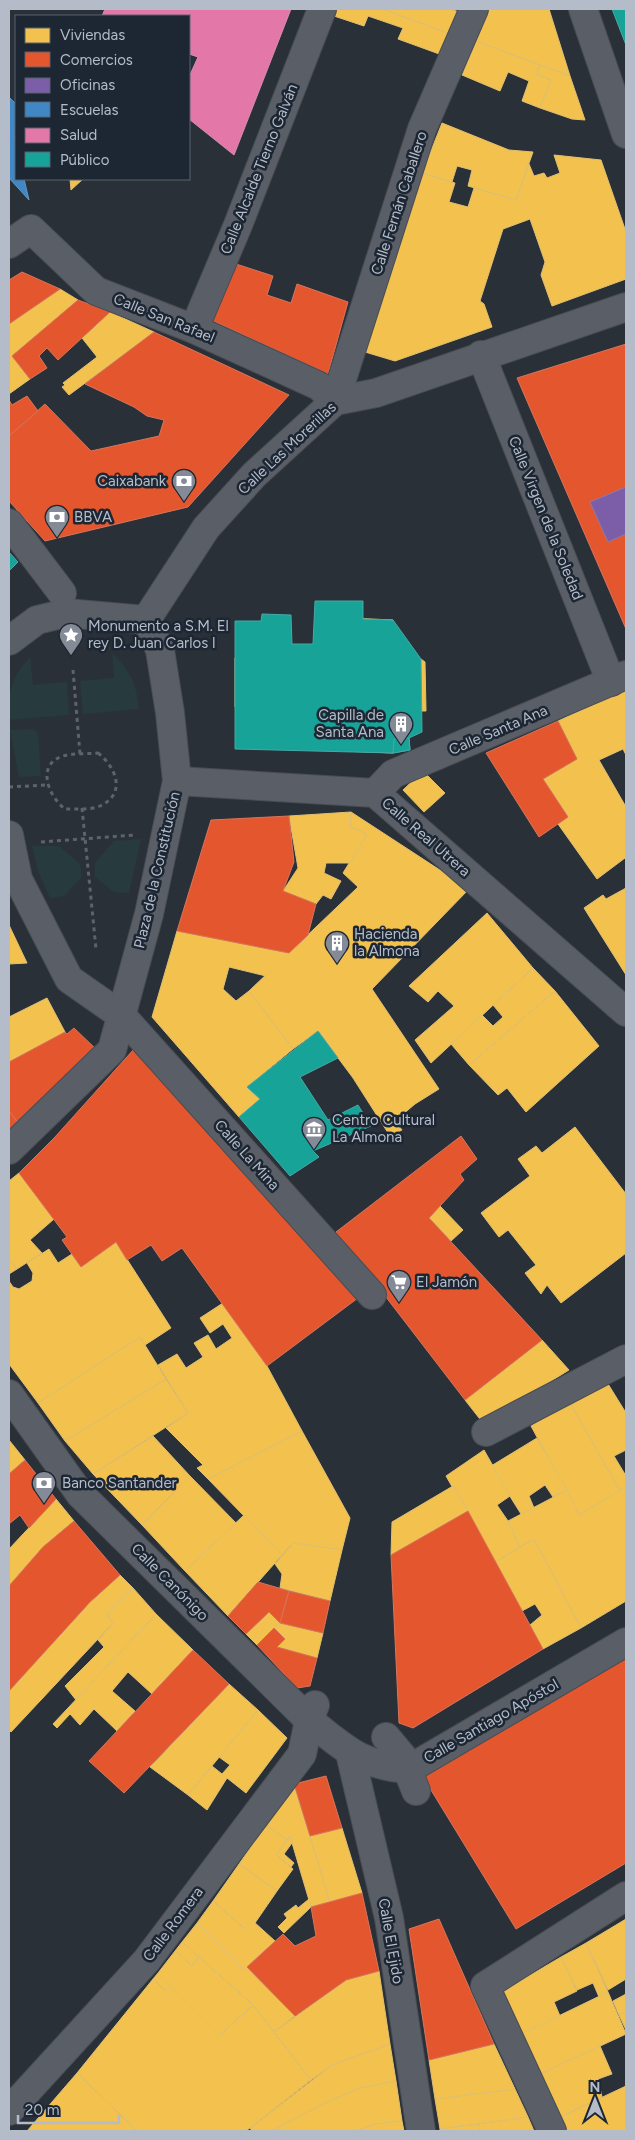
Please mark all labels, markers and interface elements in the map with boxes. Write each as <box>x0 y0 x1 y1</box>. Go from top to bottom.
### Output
legend <box>15 15 190 180</box>
text: Viviendas <box>60 26 125 44</box>
text: Comercios <box>60 51 133 69</box>
text: Oficinas <box>60 76 115 94</box>
street label: Calle Alcalde Tierno Galván <box>217 81 301 257</box>
text: Escuelas <box>60 101 119 119</box>
text: Salud <box>60 126 97 144</box>
street label: Calle Fernán Caballero <box>367 129 431 277</box>
text: Público <box>60 151 110 169</box>
street label: Calle San Rafael <box>111 290 217 346</box>
street label: Calle Las Morerillas <box>234 398 340 498</box>
street label: Calle Virgen de la Soledad <box>505 434 587 602</box>
bank icon: Caixabank <box>171 468 197 502</box>
place label: Caixabank <box>97 472 167 490</box>
bank icon: BBVA <box>44 504 70 538</box>
place label: BBVA <box>74 508 112 526</box>
place label: Monumento a S.M. El rey D. Juan Carlos I <box>88 617 229 652</box>
place icon: Monumento a S.M. El rey D. Juan Carlos I <box>58 622 84 656</box>
street label: Calle Santa Ana <box>446 701 550 759</box>
place label: Capilla de Santa Ana <box>316 706 384 741</box>
building icon: Capilla de Santa Ana <box>388 711 414 745</box>
street label: Plaza de la Constitución <box>130 790 184 950</box>
street label: Calle Real Utrera <box>378 794 474 880</box>
place label: Hacienda la Almona <box>354 925 420 960</box>
building icon: Hacienda la Almona <box>324 930 350 964</box>
place label: Centro Cultural La Almona <box>332 1111 435 1146</box>
street label: Calle La Mina <box>211 1116 283 1194</box>
museum icon: Centro Cultural La Almona <box>301 1116 327 1150</box>
supermarket icon: El Jamón <box>386 1269 412 1303</box>
place label: El Jamón <box>416 1273 477 1291</box>
bank icon: Banco Santander <box>31 1470 57 1504</box>
place label: Banco Santander <box>62 1474 177 1492</box>
street label: Calle Canónigo <box>128 1540 213 1625</box>
street label: Calle Santiago Apóstol <box>420 1675 562 1767</box>
street label: Calle Romera <box>139 1883 207 1965</box>
street label: Calle El Ejido <box>375 1897 407 1986</box>
north arrow <box>570 2075 620 2125</box>
text: N <box>590 2079 600 2096</box>
scale bar <box>18 2092 119 2124</box>
text: 20 m <box>25 2101 59 2119</box>

